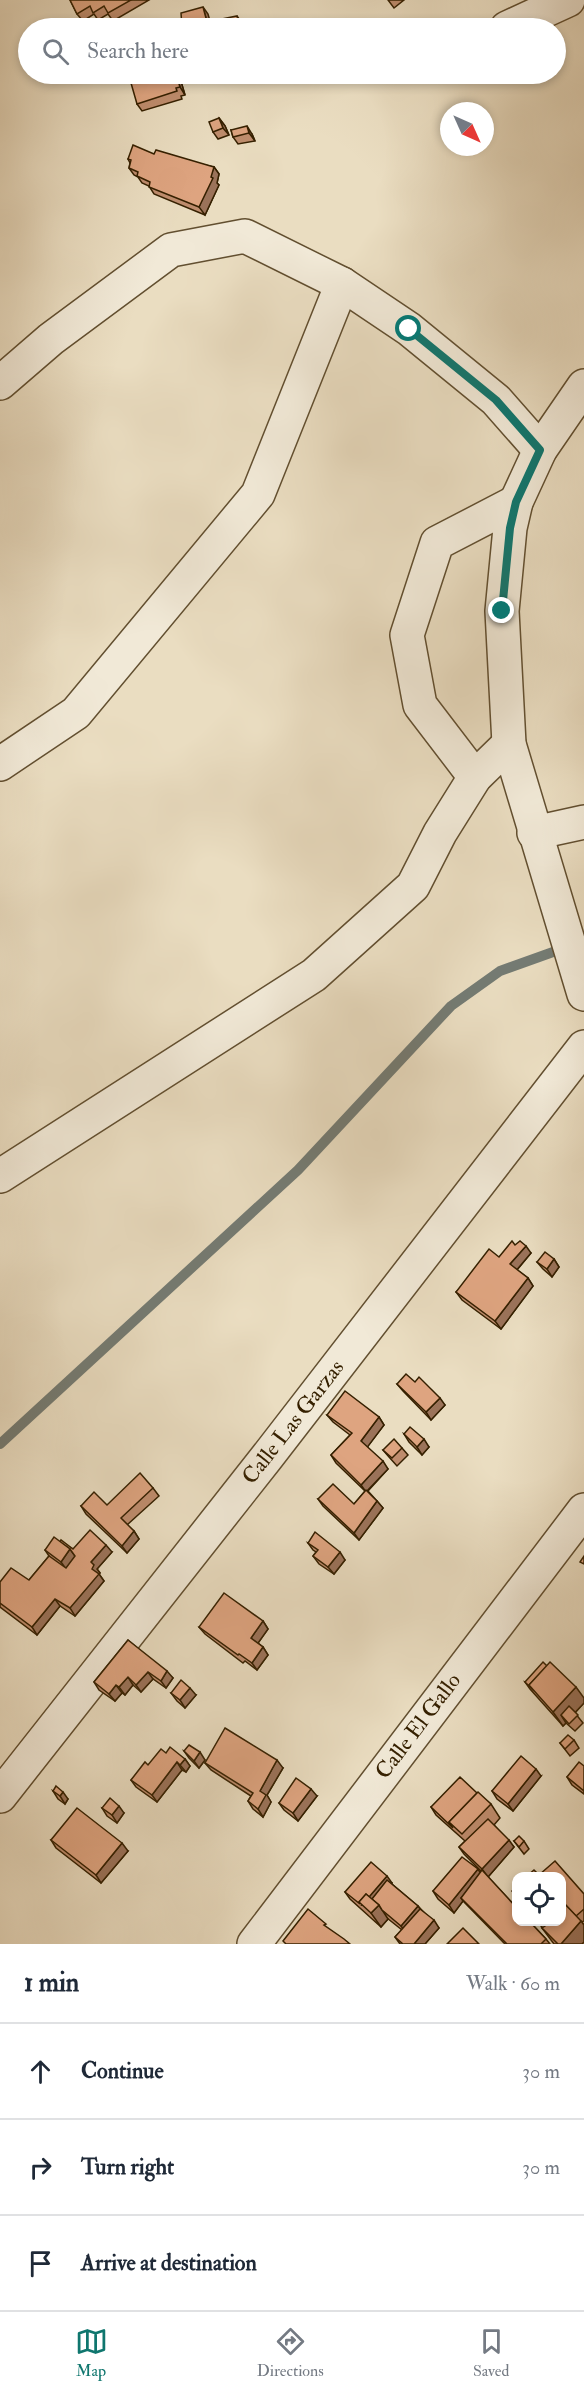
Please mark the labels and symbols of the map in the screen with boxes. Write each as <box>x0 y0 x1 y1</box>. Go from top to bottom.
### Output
north arrow <box>440 102 494 156</box>
route start <box>395 315 421 341</box>
route end <box>488 597 514 623</box>
street label: Calle Las Garzas <box>236 1354 350 1490</box>
street label: Calle El Gallo <box>369 1667 467 1785</box>

